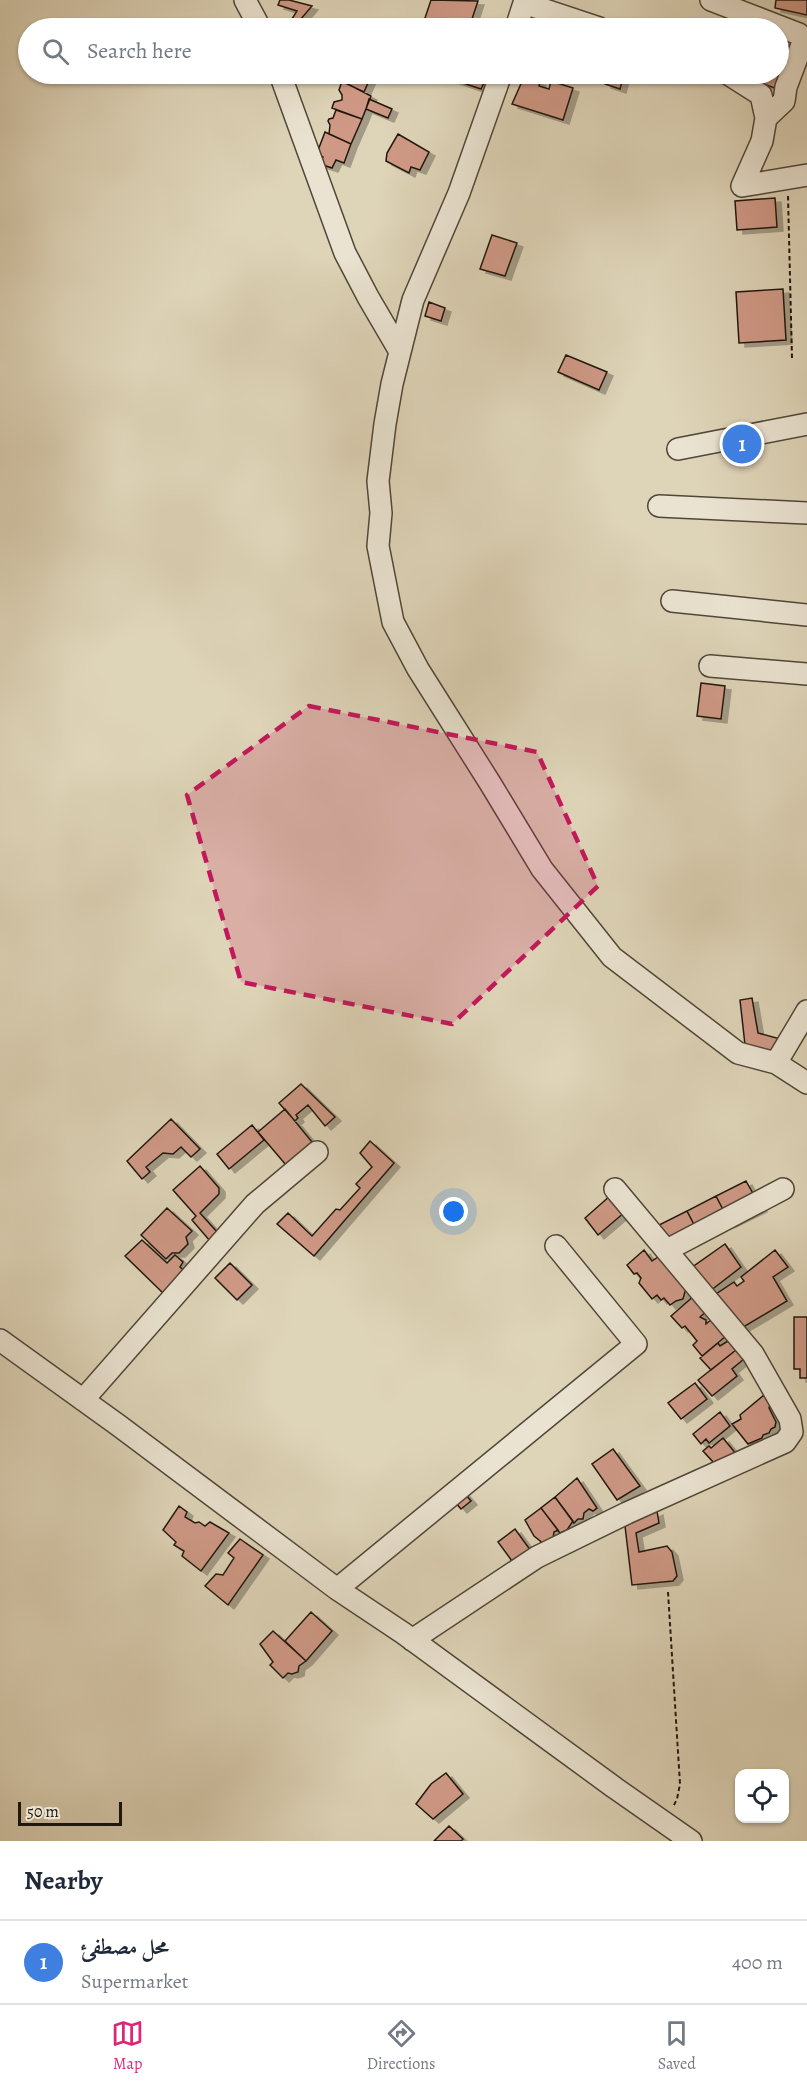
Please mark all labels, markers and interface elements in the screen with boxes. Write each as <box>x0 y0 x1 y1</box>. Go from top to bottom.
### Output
search box <box>18 18 789 84</box>
icon: search <box>39 35 72 68</box>
text: Search here <box>87 36 192 66</box>
pin: 1 <box>722 422 762 466</box>
your location <box>439 1197 468 1226</box>
map controls <box>735 1769 789 1823</box>
button: locate <box>735 1769 789 1823</box>
scale bar <box>18 1799 122 1826</box>
text: 50 m <box>27 1801 59 1823</box>
text: Nearby <box>24 1863 103 1898</box>
text: محل مصطفئ <box>81 1932 169 1962</box>
text: 1 <box>40 1949 47 1976</box>
text: 400 m <box>732 1949 783 1976</box>
text: Supermarket <box>81 1968 188 1995</box>
tab: Map <box>111 2017 144 2075</box>
tab: Directions <box>367 2017 435 2075</box>
tab: Saved <box>658 2017 696 2075</box>

